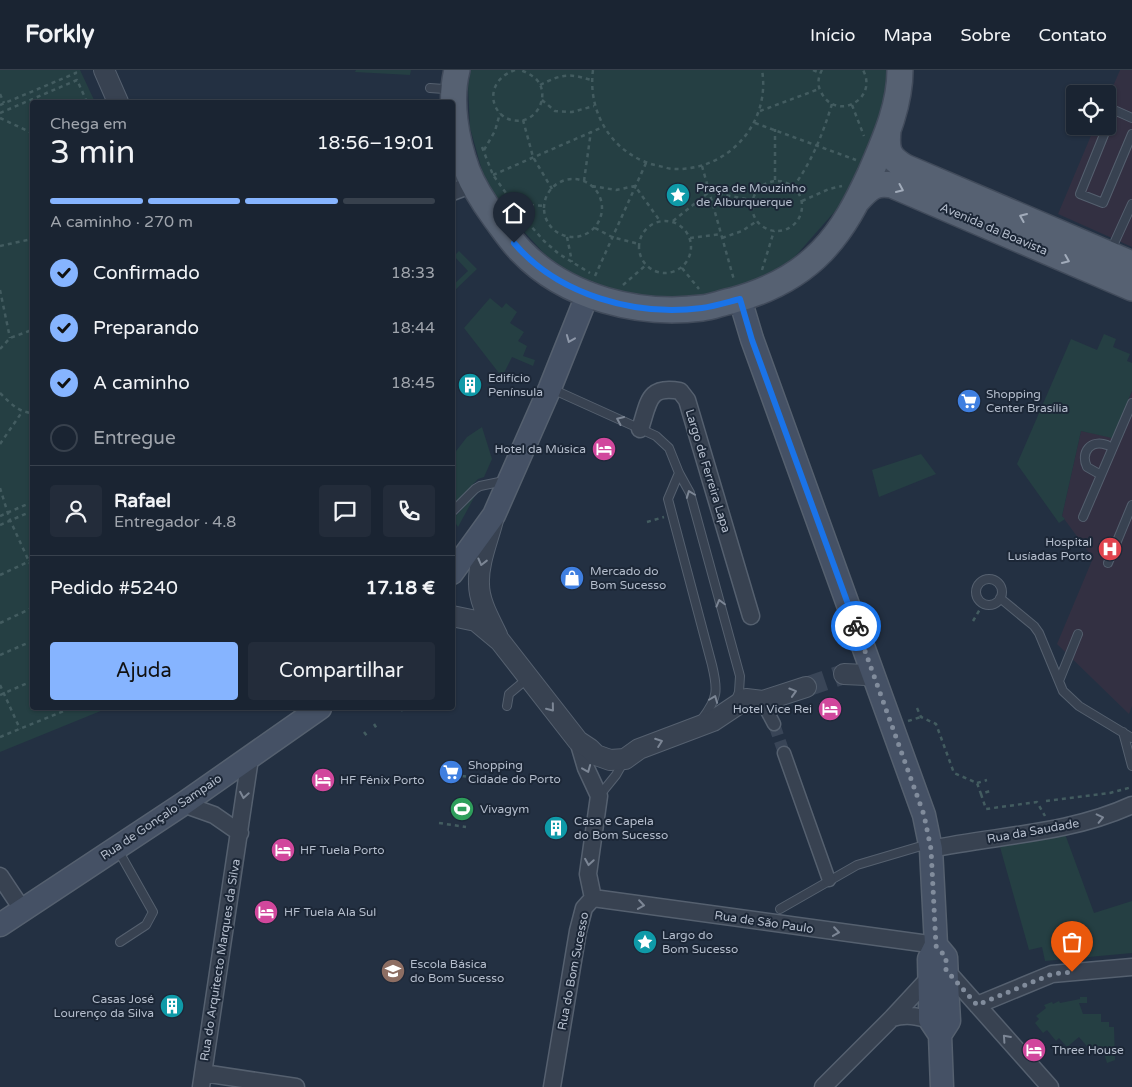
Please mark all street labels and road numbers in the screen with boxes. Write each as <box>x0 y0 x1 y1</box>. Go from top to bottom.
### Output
street label: Avenida da Boavista <box>938 200 1050 258</box>
street label: Largo de Ferreira Lapa <box>683 408 733 534</box>
street label: Rua de Gonçalo Sampaio <box>98 771 224 863</box>
street label: Rua da Saudade <box>986 816 1080 846</box>
street label: Rua do Arquitecto Marques da Silva <box>197 858 243 1062</box>
street label: Rua de São Paulo <box>714 908 814 936</box>
street label: Rua do Bom Sucesso <box>555 911 591 1031</box>

